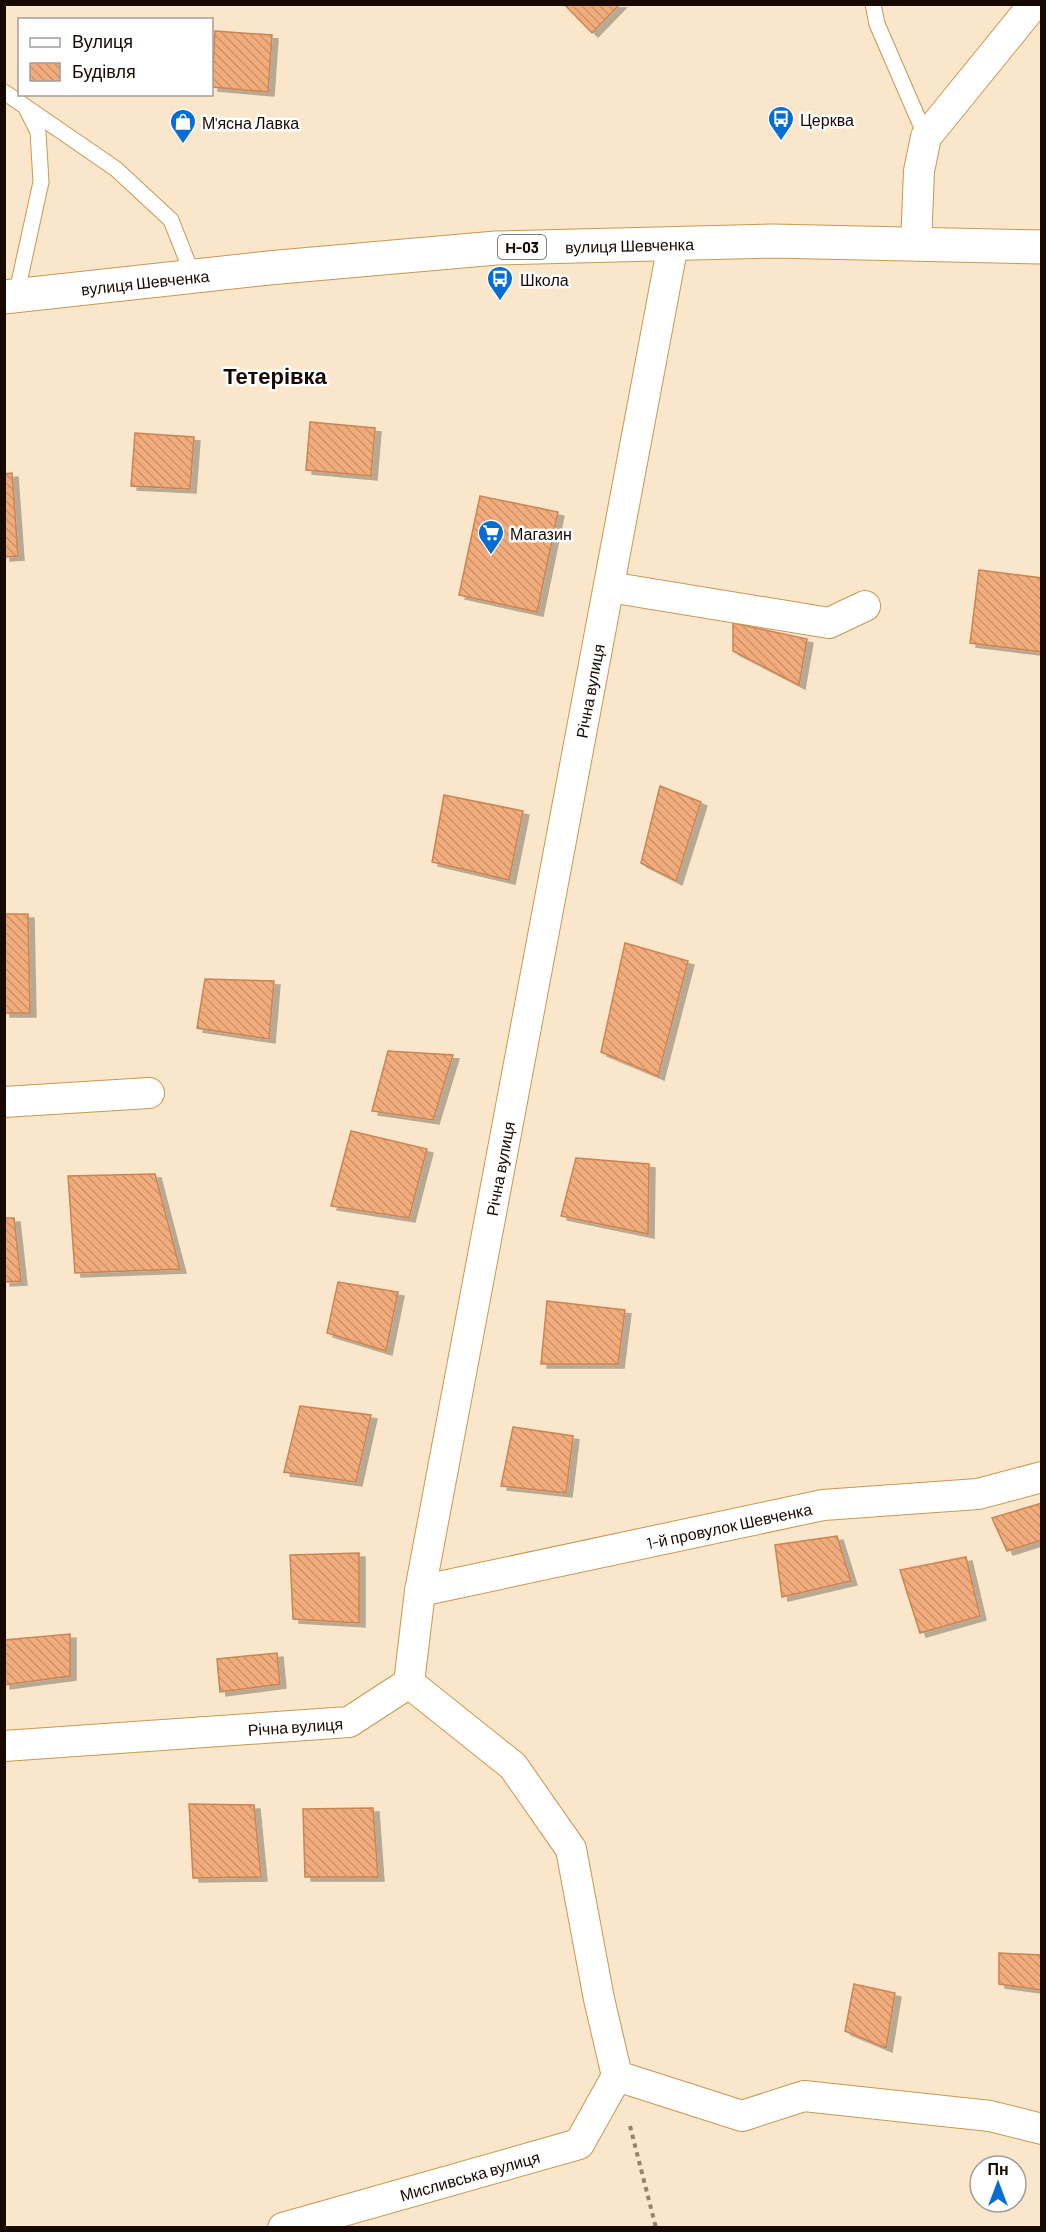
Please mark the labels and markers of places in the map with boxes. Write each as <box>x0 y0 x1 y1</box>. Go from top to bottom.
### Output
bus stop icon: Церква <box>766 104 796 142</box>
shop icon: М'ясна Лавка <box>168 107 198 145</box>
place label: Церква <box>800 110 854 129</box>
place label: М'ясна Лавка <box>202 113 299 132</box>
bus stop icon: Школа <box>485 264 515 302</box>
place label: Школа <box>520 270 569 289</box>
supermarket icon: Магазин <box>476 518 506 556</box>
place label: Магазин <box>510 524 572 543</box>

